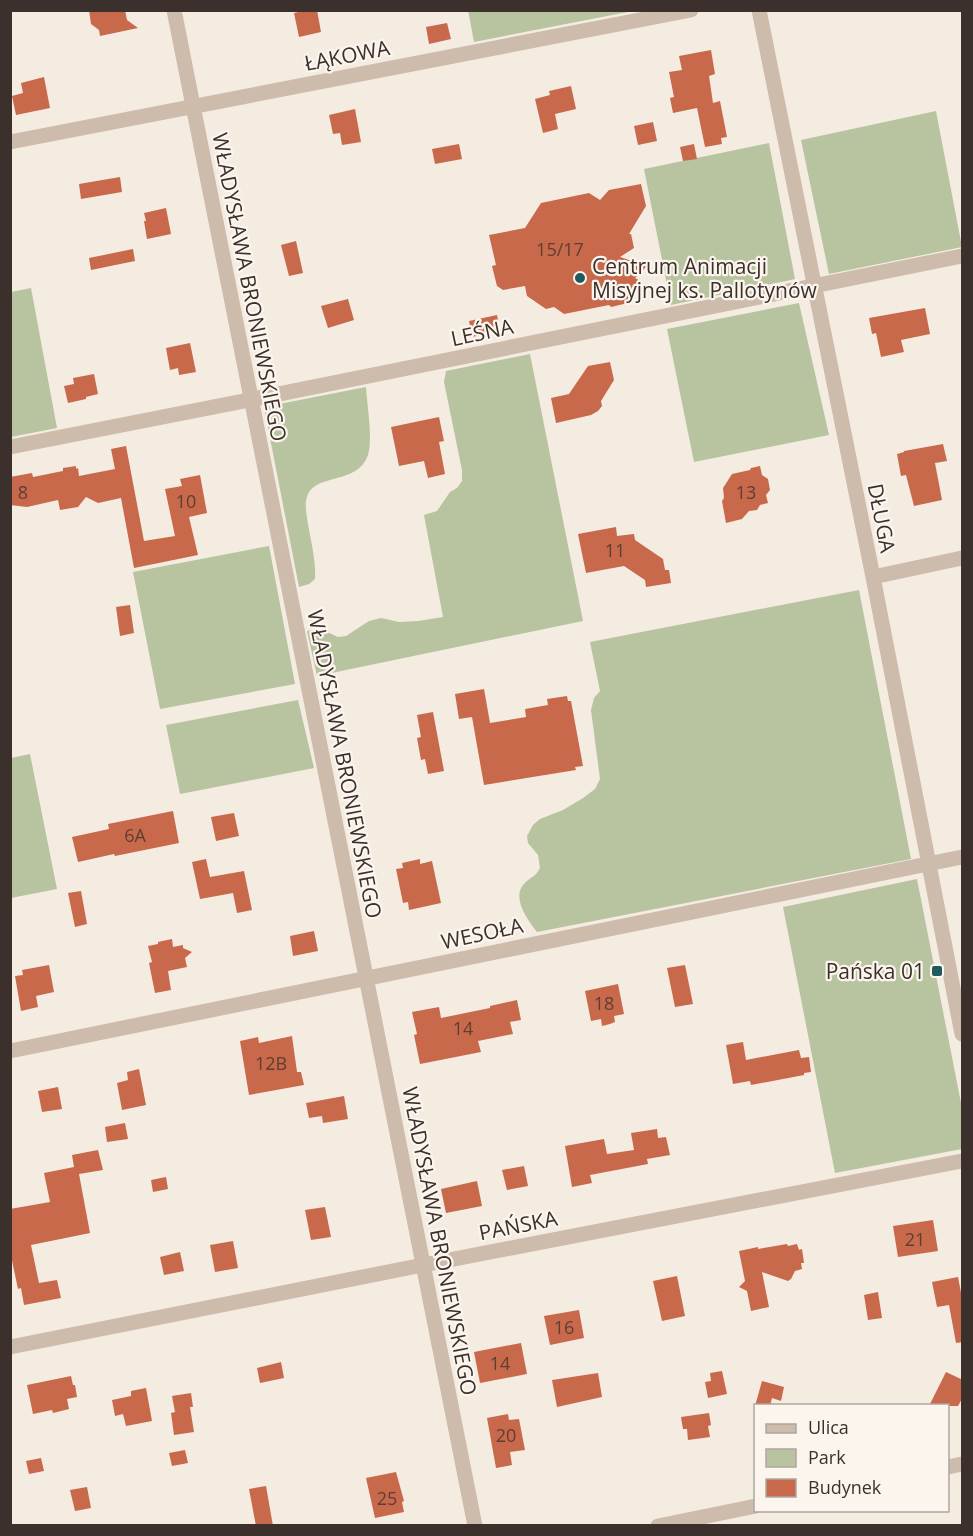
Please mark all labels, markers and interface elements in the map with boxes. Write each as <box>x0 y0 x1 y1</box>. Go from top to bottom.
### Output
street label: ŁĄKOWA <box>302 33 393 77</box>
street label: WŁADYSŁAWA BRONIEWSKIEGO <box>206 130 294 444</box>
house number: 15/17 <box>536 237 584 261</box>
place label: Centrum Animacji Misyjnej ks. Pallotynów <box>592 252 818 304</box>
marker: Centrum Animacji Misyjnej ks. Pallotynów <box>573 271 587 285</box>
street label: LEŚNA <box>448 312 517 352</box>
house number: 8 <box>18 480 28 504</box>
house number: 13 <box>736 480 756 504</box>
street label: DŁUGA <box>862 481 903 556</box>
house number: 10 <box>176 489 196 513</box>
house number: 11 <box>605 538 625 562</box>
street label: WŁADYSŁAWA BRONIEWSKIEGO <box>301 607 389 921</box>
house number: 6A <box>124 823 146 847</box>
street label: WESOŁA <box>438 911 526 955</box>
place label: Pańska 01 <box>826 957 925 985</box>
marker: Pańska 01 <box>930 964 944 978</box>
house number: 18 <box>594 991 614 1015</box>
house number: 14 <box>453 1016 473 1040</box>
house number: 12B <box>255 1051 287 1075</box>
street label: WŁADYSŁAWA BRONIEWSKIEGO <box>396 1084 484 1398</box>
street label: PAŃSKA <box>476 1204 560 1246</box>
house number: 21 <box>905 1227 925 1251</box>
house number: 16 <box>554 1315 574 1339</box>
house number: 14 <box>490 1351 510 1375</box>
legend <box>754 1404 949 1512</box>
text: Ulica <box>808 1415 849 1439</box>
house number: 20 <box>496 1423 516 1447</box>
text: Park <box>808 1445 846 1469</box>
text: Budynek <box>808 1475 882 1499</box>
house number: 25 <box>377 1486 397 1510</box>

